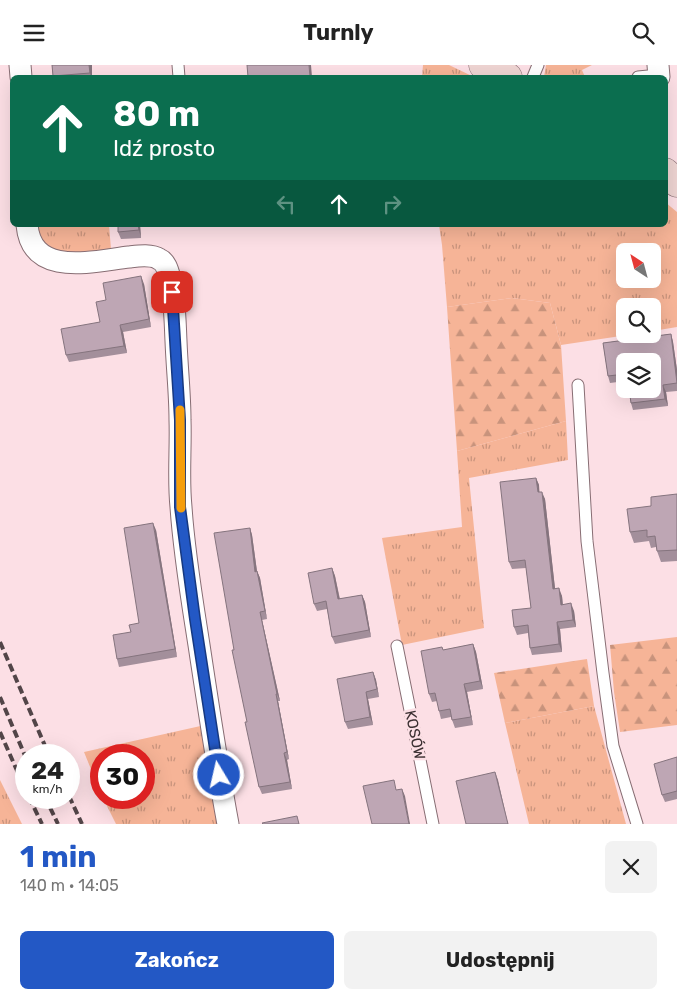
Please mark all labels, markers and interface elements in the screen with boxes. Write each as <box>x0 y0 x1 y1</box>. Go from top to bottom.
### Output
icon: menu <box>20 19 48 47</box>
text: Turnly <box>303 19 374 46</box>
icon: search <box>629 19 657 47</box>
text: 80 m <box>113 93 200 135</box>
icon: ahead <box>30 95 95 160</box>
text: Idź prosto <box>113 135 215 162</box>
icon: left <box>272 190 300 218</box>
icon: ahead <box>325 190 353 218</box>
icon: right <box>378 190 406 218</box>
north arrow <box>616 243 661 287</box>
map controls <box>616 243 661 398</box>
pin <box>151 271 193 313</box>
icon: arrive <box>158 278 186 306</box>
button: search <box>616 298 661 343</box>
button: layers <box>616 353 661 398</box>
street label: KOSÓW <box>401 709 429 761</box>
speed limit sign: 30 <box>90 744 155 809</box>
position arrow <box>192 748 244 800</box>
text: 24 <box>31 756 64 785</box>
text: km/h <box>33 782 62 796</box>
text: 1 min <box>20 839 97 875</box>
button: close <box>605 841 657 893</box>
text: 140 m · 14:05 <box>20 876 119 895</box>
button: Zakończ <box>20 931 334 989</box>
button: Udostępnij <box>344 931 657 989</box>

